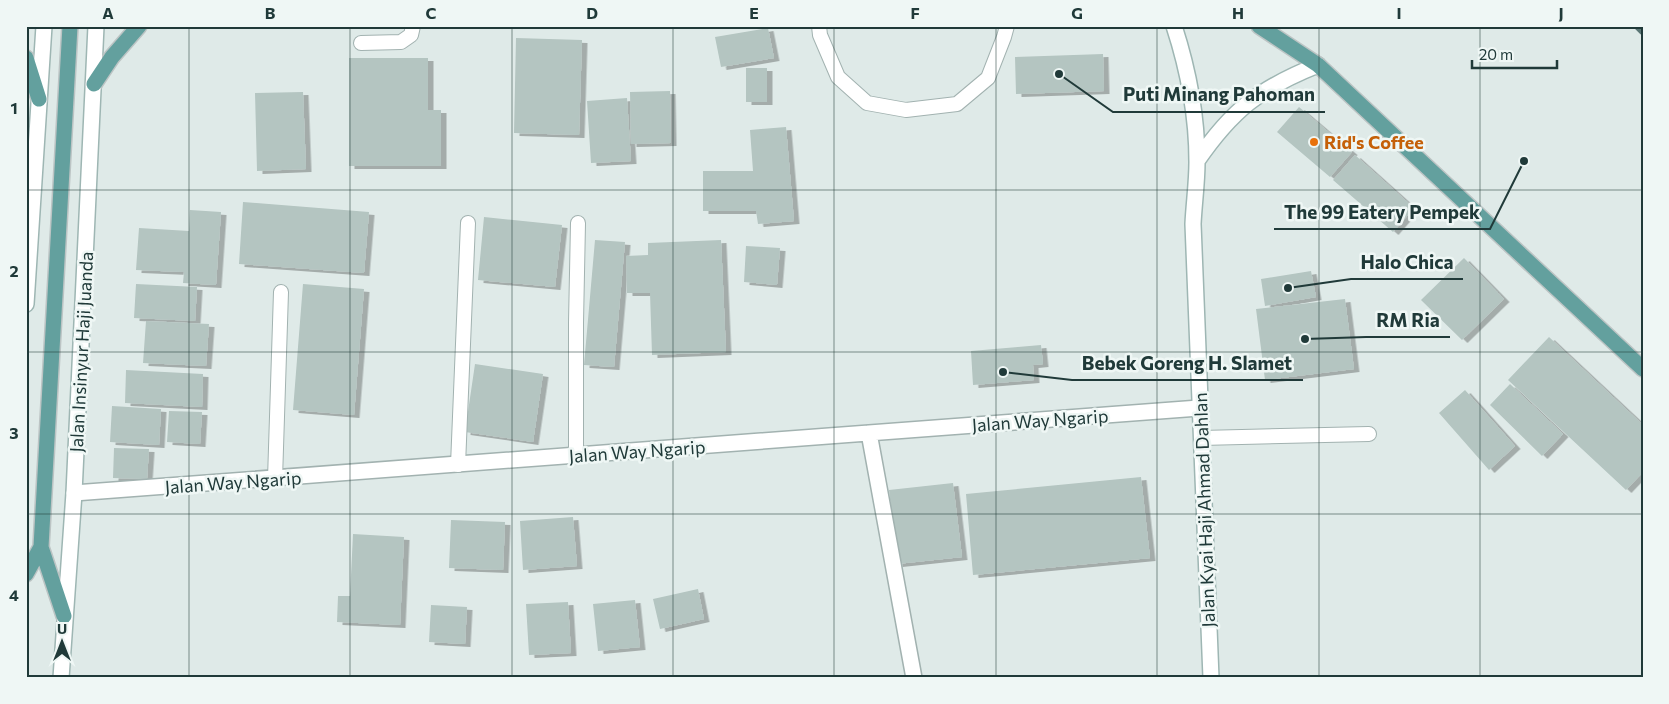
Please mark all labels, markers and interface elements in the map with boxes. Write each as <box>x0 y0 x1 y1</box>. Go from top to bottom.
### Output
text: A <box>102 3 114 22</box>
text: B <box>265 3 276 22</box>
text: C <box>426 3 437 22</box>
text: D <box>586 3 598 22</box>
text: E <box>749 3 759 22</box>
text: F <box>910 3 920 22</box>
text: G <box>1071 3 1083 22</box>
text: H <box>1232 3 1244 22</box>
text: I <box>1396 3 1402 22</box>
text: J <box>1558 3 1564 22</box>
scale bar <box>1472 38 1556 70</box>
text: 20 m <box>1479 45 1513 63</box>
callout: Puti Minang Pahoman <box>1113 78 1325 112</box>
text: Puti Minang Pahoman <box>1123 82 1315 105</box>
text: 1 <box>10 98 18 117</box>
place label: Rid's Coffee <box>1324 131 1424 153</box>
marker: Rid's Coffee <box>1308 136 1320 148</box>
callout: The 99 Eatery Pempek <box>1274 195 1490 229</box>
text: The 99 Eatery Pempek <box>1284 200 1480 223</box>
callout: Halo Chica <box>1351 245 1463 279</box>
text: Halo Chica <box>1361 250 1453 273</box>
street label: Jalan Insinyur Haji Juanda <box>65 251 97 453</box>
text: 2 <box>9 261 19 280</box>
callout: RM Ria <box>1366 303 1450 337</box>
text: RM Ria <box>1376 308 1440 331</box>
callout: Bebek Goreng H. Slamet <box>1072 346 1303 380</box>
text: Bebek Goreng H. Slamet <box>1082 351 1292 374</box>
street label: Jalan Kyai Haji Ahmad Dahlan <box>1189 392 1219 628</box>
street label: Jalan Way Ngarip <box>971 404 1109 436</box>
text: 3 <box>9 423 19 442</box>
street label: Jalan Way Ngarip <box>568 435 706 467</box>
street label: Jalan Way Ngarip <box>164 466 302 498</box>
text: 4 <box>9 585 19 604</box>
north arrow <box>38 616 88 666</box>
text: U <box>57 620 67 637</box>

